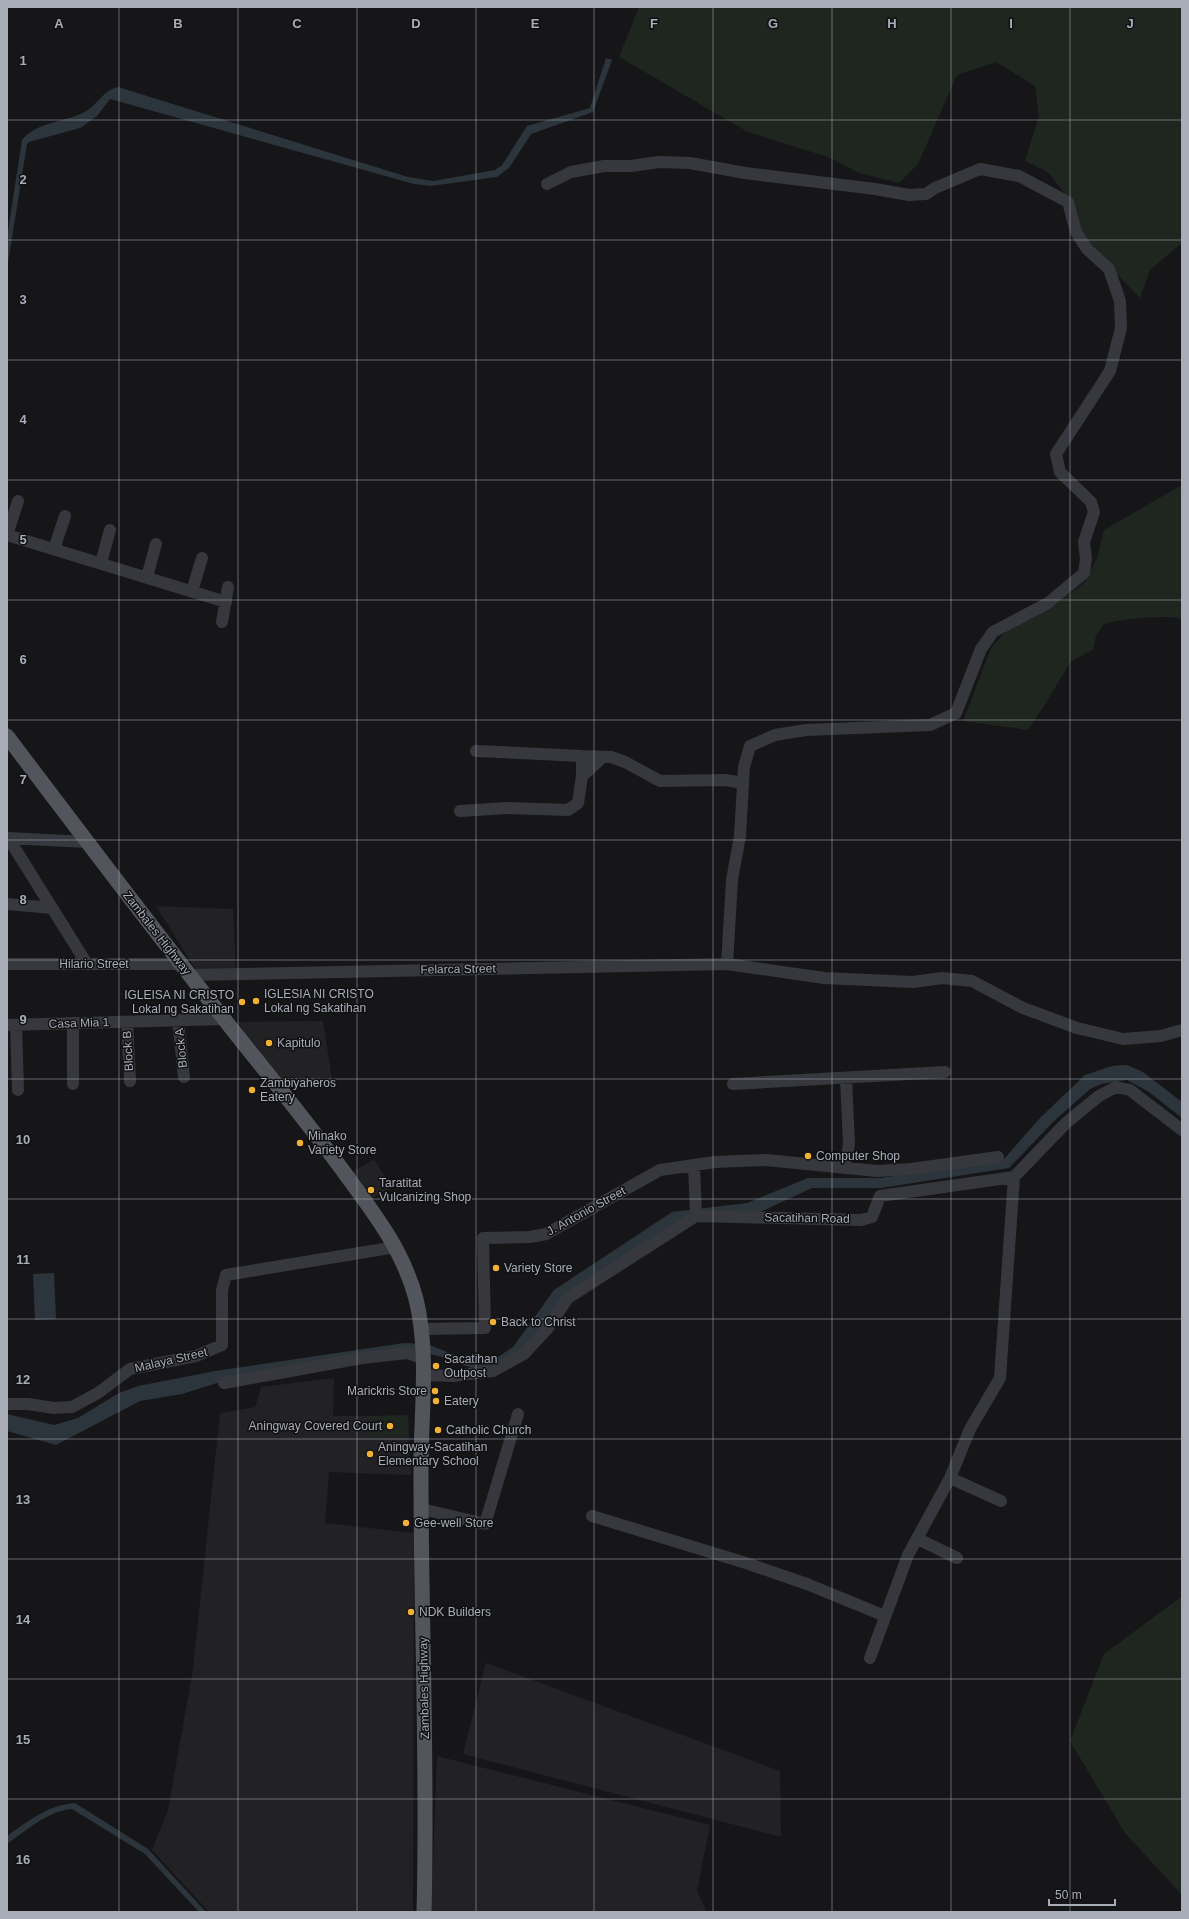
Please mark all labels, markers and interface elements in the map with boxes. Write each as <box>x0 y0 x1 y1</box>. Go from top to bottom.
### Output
text: A <box>54 16 64 31</box>
text: B <box>173 16 183 31</box>
text: C <box>292 16 302 31</box>
text: D <box>411 16 421 31</box>
text: E <box>531 16 540 31</box>
text: F <box>650 16 658 31</box>
text: G <box>768 16 778 31</box>
text: H <box>887 16 897 31</box>
text: I <box>1009 16 1013 31</box>
text: J <box>1126 16 1134 31</box>
text: 1 <box>19 53 27 68</box>
text: 2 <box>19 172 27 187</box>
text: 3 <box>19 292 27 307</box>
text: 4 <box>19 412 27 427</box>
text: 5 <box>19 532 27 547</box>
text: 6 <box>19 652 27 667</box>
text: 7 <box>19 772 27 787</box>
street label: Zambales Highway <box>120 888 194 978</box>
text: 8 <box>19 892 27 907</box>
street label: Hilario Street <box>59 957 129 971</box>
street label: Felarca Street <box>420 961 496 977</box>
place label: IGLESIA NI CRISTO Lokal ng Sakatihan <box>264 987 374 1015</box>
place label: IGLEISA NI CRISTO Lokal ng Sakatihan <box>124 988 234 1016</box>
marker: IGLESIA NI CRISTO Lokal ng Sakatihan <box>251 996 261 1006</box>
marker: IGLEISA NI CRISTO Lokal ng Sakatihan <box>237 997 247 1007</box>
text: 9 <box>19 1012 27 1027</box>
street label: Casa Mia 1 <box>48 1015 110 1031</box>
street label: Block A <box>172 1027 190 1069</box>
street label: Block B <box>120 1030 136 1072</box>
place label: Kapitulo <box>277 1036 321 1050</box>
marker: Kapitulo <box>264 1038 274 1048</box>
place label: Zambiyaheros Eatery <box>260 1076 336 1104</box>
marker: Zambiyaheros Eatery <box>247 1085 257 1095</box>
place label: Minako Variety Store <box>308 1129 377 1157</box>
text: 10 <box>16 1132 30 1147</box>
marker: Minako Variety Store <box>295 1138 305 1148</box>
place label: Computer Shop <box>816 1149 900 1163</box>
marker: Computer Shop <box>803 1151 813 1161</box>
place label: Taratitat Vulcanizing Shop <box>379 1176 472 1204</box>
street label: J. Antonio Street <box>544 1183 628 1238</box>
marker: Taratitat Vulcanizing Shop <box>366 1185 376 1195</box>
street label: Sacatihan Road <box>764 1210 850 1226</box>
text: 11 <box>16 1252 30 1267</box>
place label: Variety Store <box>504 1261 573 1275</box>
marker: Variety Store <box>491 1263 501 1273</box>
place label: Back to Christ <box>501 1315 576 1329</box>
marker: Back to Christ <box>488 1317 498 1327</box>
street label: Malaya Street <box>133 1345 209 1375</box>
place label: Sacatihan Outpost <box>444 1352 497 1380</box>
marker: Sacatihan Outpost <box>431 1361 441 1371</box>
text: 12 <box>16 1372 30 1387</box>
place label: Marickris Store <box>347 1384 427 1398</box>
marker: Marickris Store <box>430 1386 440 1396</box>
place label: Eatery <box>444 1394 479 1408</box>
marker: Eatery <box>431 1396 441 1406</box>
place label: Aningway Covered Court <box>249 1419 383 1433</box>
marker: Aningway Covered Court <box>385 1421 395 1431</box>
place label: Catholic Church <box>446 1423 531 1437</box>
marker: Catholic Church <box>433 1425 443 1435</box>
place label: Aningway-Sacatihan Elementary School <box>378 1440 487 1468</box>
marker: Aningway-Sacatihan Elementary School <box>365 1449 375 1459</box>
text: 13 <box>16 1492 30 1507</box>
place label: Gee-well Store <box>414 1516 494 1530</box>
marker: Gee-well Store <box>401 1518 411 1528</box>
place label: NDK Builders <box>419 1605 491 1619</box>
marker: NDK Builders <box>406 1607 416 1617</box>
text: 14 <box>16 1612 31 1627</box>
street label: Zambales Highway <box>416 1637 432 1739</box>
text: 15 <box>16 1732 30 1747</box>
text: 16 <box>16 1852 30 1867</box>
scale bar <box>1049 1881 1115 1907</box>
text: 50 m <box>1055 1888 1082 1902</box>

